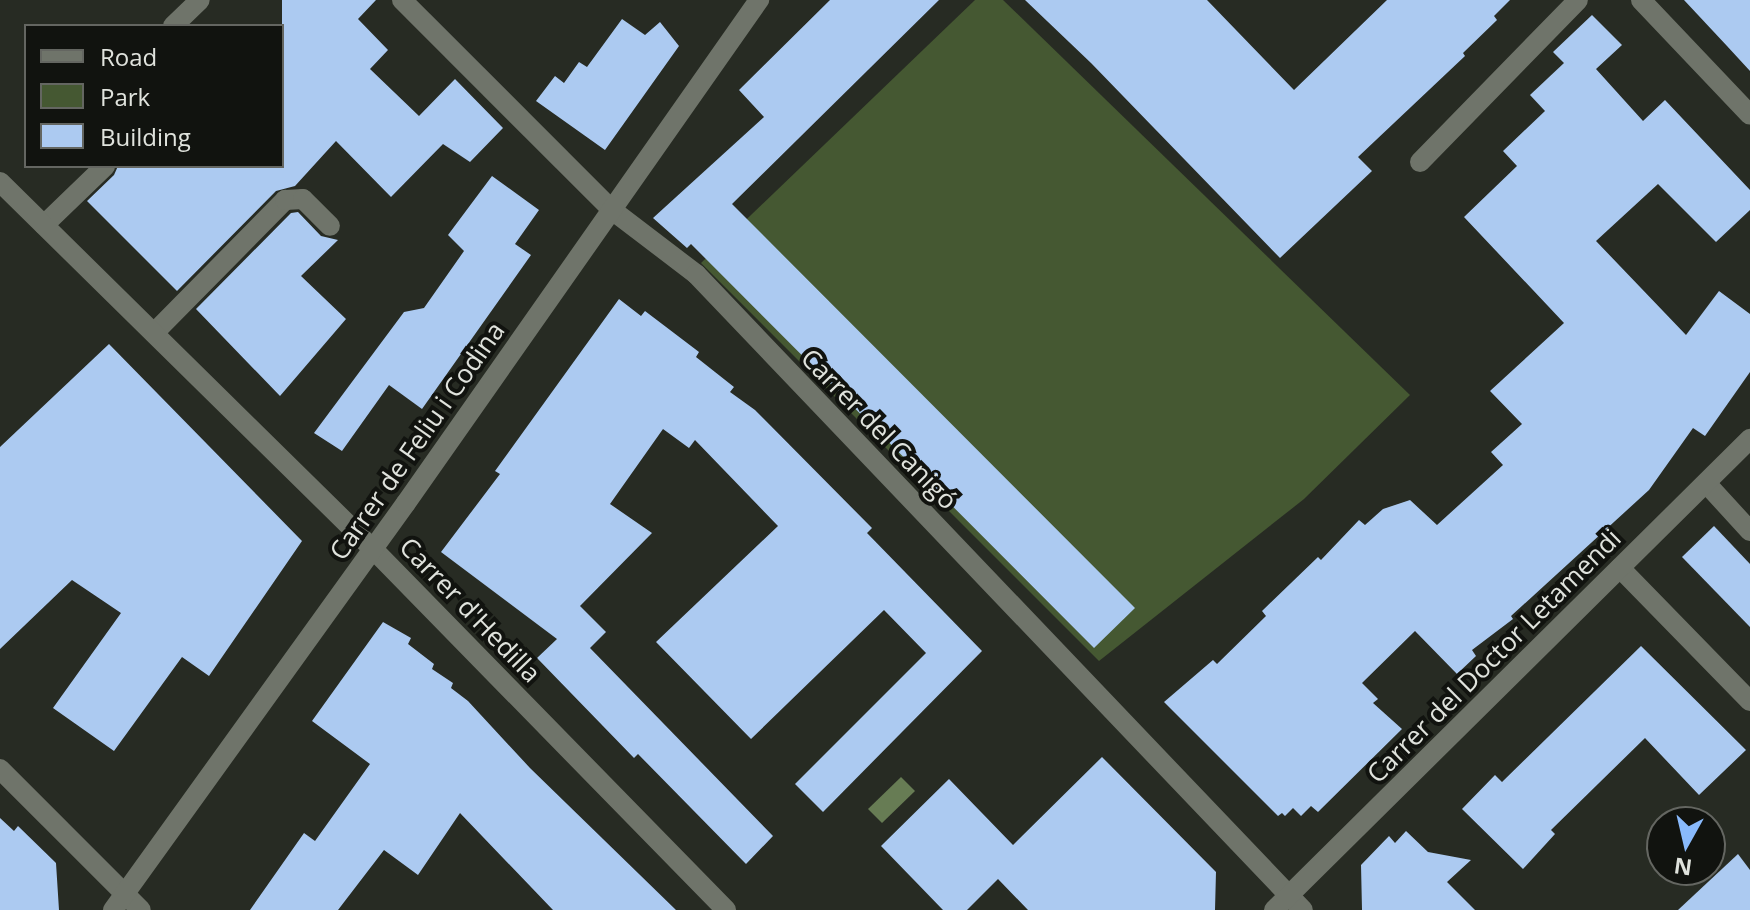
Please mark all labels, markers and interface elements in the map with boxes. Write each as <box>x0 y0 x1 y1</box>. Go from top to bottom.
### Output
legend <box>24 24 284 168</box>
text: Road <box>100 40 157 73</box>
text: Park <box>100 80 150 113</box>
text: Building <box>100 120 191 153</box>
street label: Carrer de Feliu i Codina <box>323 316 511 566</box>
street label: Carrer del Canigó <box>795 342 963 516</box>
street label: Carrer del Doctor Letamendi <box>1361 523 1627 789</box>
street label: Carrer d'Hedilla <box>393 531 547 689</box>
north arrow <box>1646 806 1726 886</box>
text: N <box>1672 852 1694 884</box>

